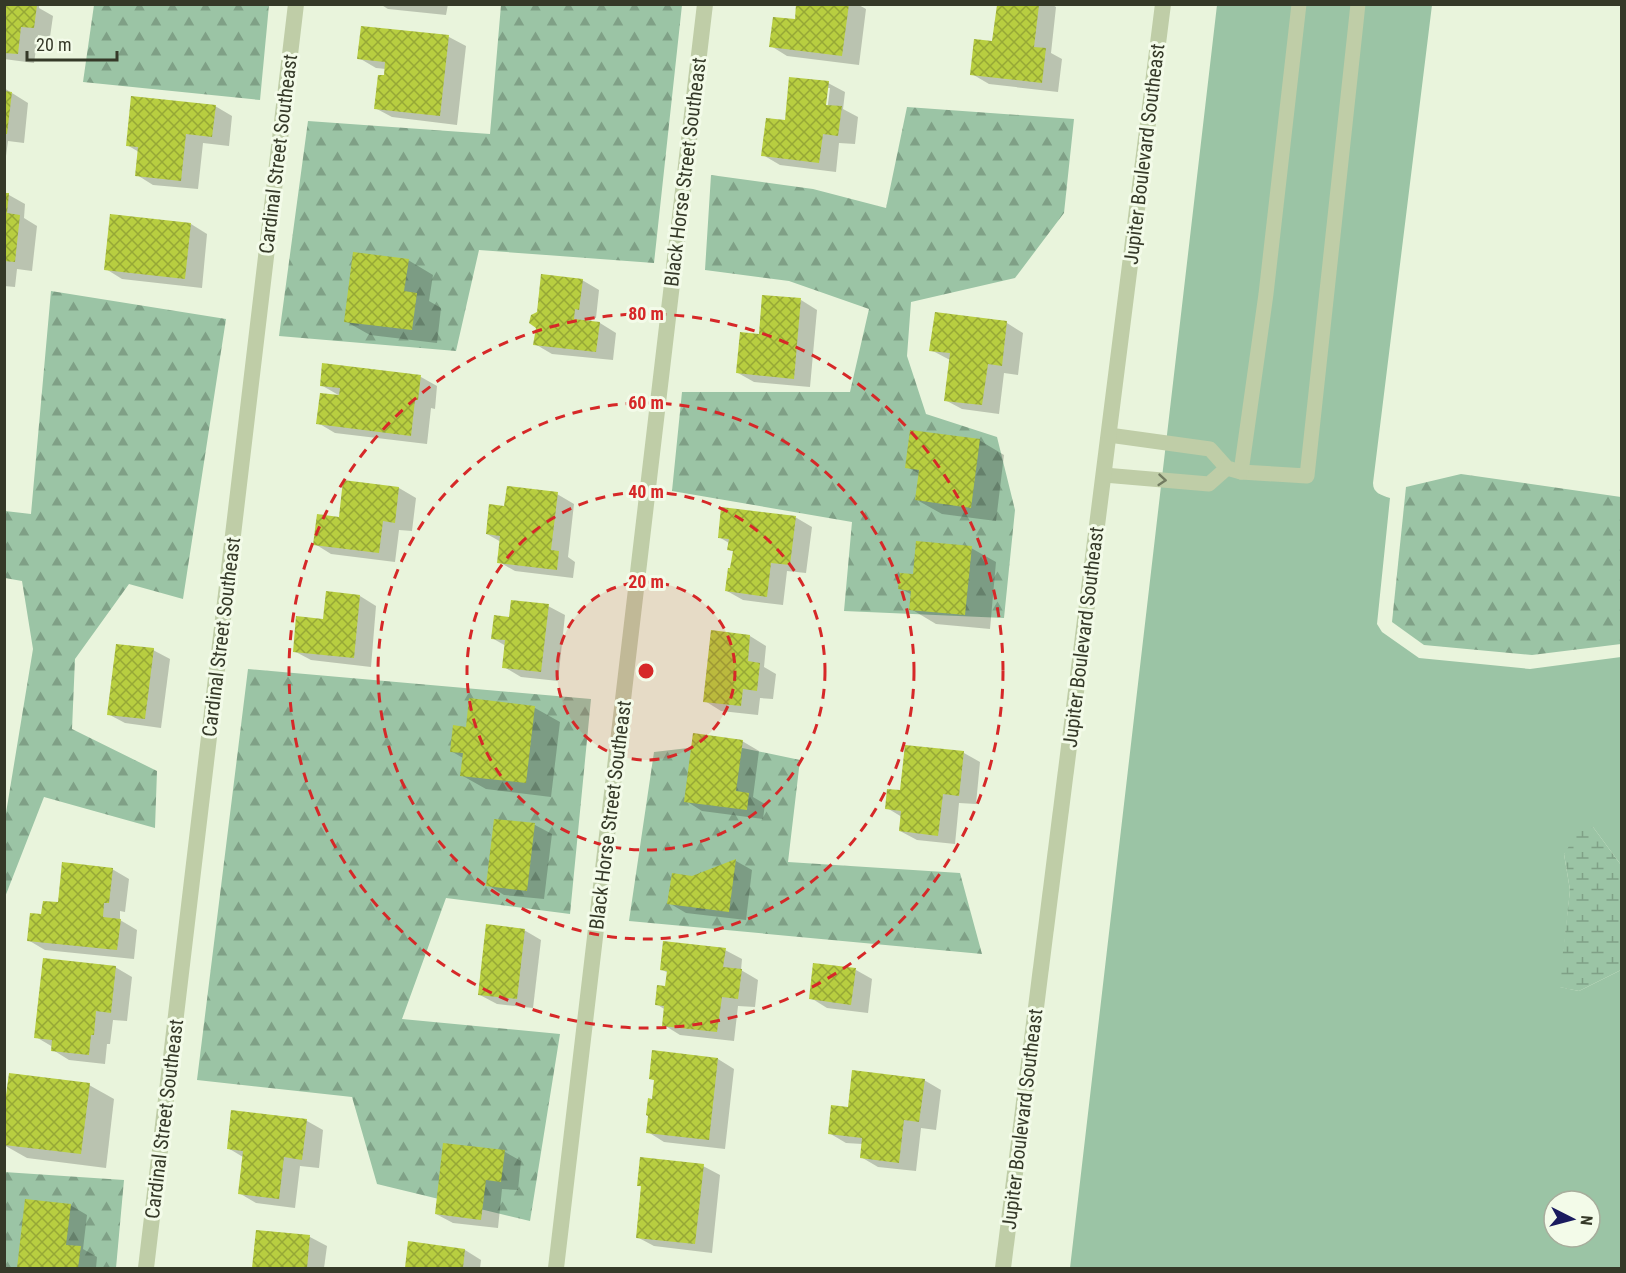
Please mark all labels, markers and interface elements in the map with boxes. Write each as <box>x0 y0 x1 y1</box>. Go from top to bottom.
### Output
scale bar <box>27 24 117 62</box>
text: 20 m <box>36 34 71 55</box>
street label: Jupiter Boulevard Southeast <box>1119 42 1169 266</box>
street label: Cardinal Street Southeast <box>254 53 302 255</box>
street label: Black Horse Street Southeast <box>659 56 711 288</box>
text: 80 m <box>628 303 664 324</box>
text: 60 m <box>628 392 664 413</box>
one-way arrow <box>1157 473 1166 486</box>
text: 40 m <box>628 481 664 502</box>
street label: Jupiter Boulevard Southeast <box>1058 525 1108 749</box>
street label: Cardinal Street Southeast <box>197 536 245 738</box>
text: 20 m <box>628 571 664 592</box>
centre of rings <box>636 661 656 681</box>
street label: Black Horse Street Southeast <box>584 699 636 931</box>
street label: Jupiter Boulevard Southeast <box>997 1007 1047 1231</box>
street label: Cardinal Street Southeast <box>140 1018 188 1220</box>
north arrow <box>1542 1189 1602 1249</box>
text: N <box>1576 1215 1596 1226</box>

